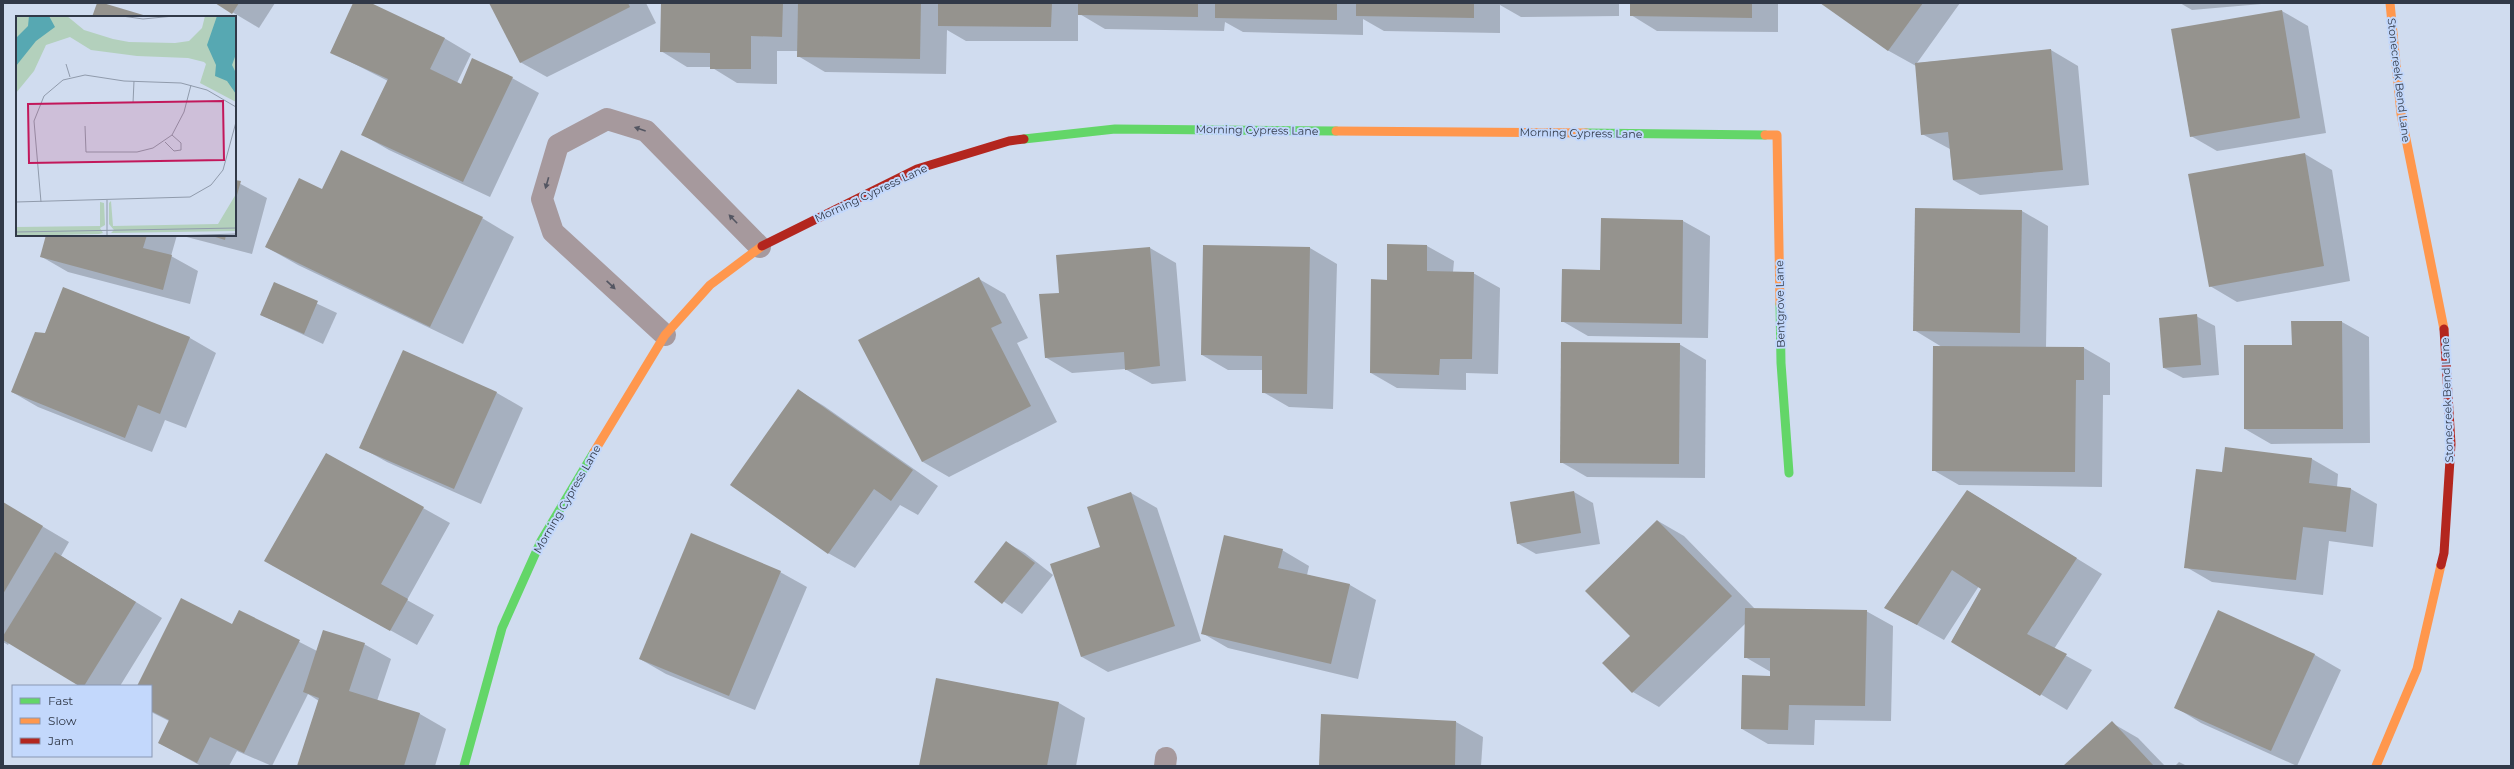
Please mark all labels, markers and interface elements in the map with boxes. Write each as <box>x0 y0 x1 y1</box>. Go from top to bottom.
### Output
inset map <box>16 16 236 236</box>
street label: Stonecreek Bend Lane <box>2384 17 2414 143</box>
street label: Morning Cypress Lane <box>1195 122 1319 138</box>
street label: Morning Cypress Lane <box>1519 125 1643 141</box>
one-way arrow <box>634 126 646 132</box>
street label: Morning Cypress Lane <box>812 161 930 225</box>
one-way arrow <box>544 177 550 189</box>
one-way arrow <box>728 214 738 224</box>
street label: Bentgrove Lane <box>1772 260 1788 348</box>
one-way arrow <box>606 280 615 289</box>
street label: Stonecreek Bend Lane <box>2438 337 2456 463</box>
street label: Morning Cypress Lane <box>530 442 604 556</box>
legend <box>12 685 152 757</box>
text: Fast <box>48 693 73 708</box>
text: Slow <box>48 713 77 728</box>
text: Jam <box>47 733 74 748</box>

